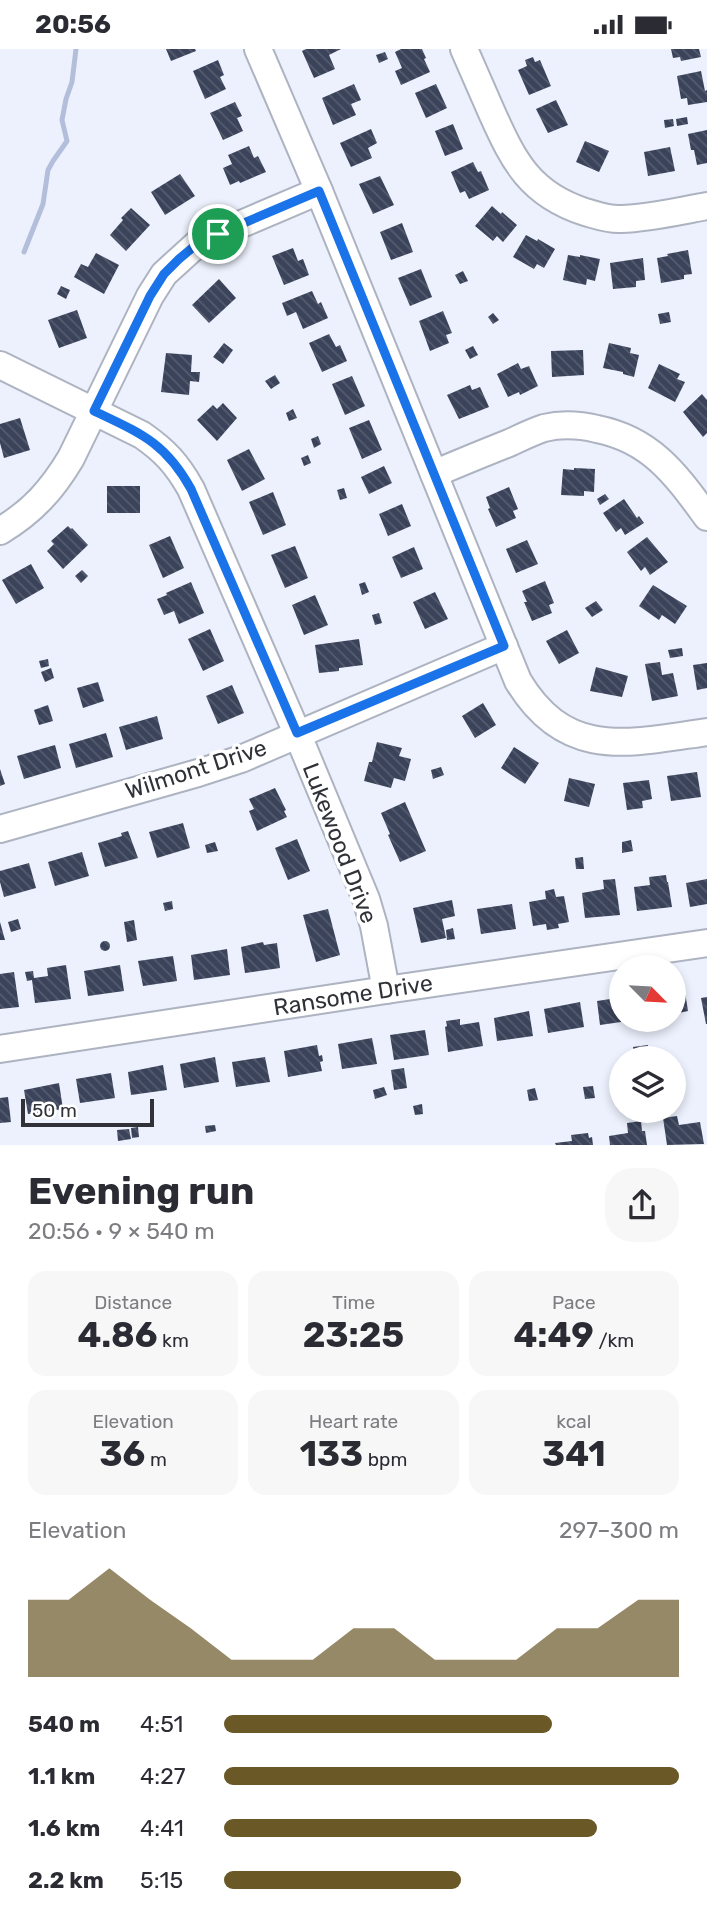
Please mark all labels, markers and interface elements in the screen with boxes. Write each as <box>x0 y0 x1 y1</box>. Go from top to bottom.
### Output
text: 20:56 <box>35 9 111 40</box>
pin <box>188 204 248 264</box>
icon: arrive <box>199 215 237 253</box>
street label: Wilmont Drive <box>122 733 270 805</box>
street label: Lukewood Drive <box>297 759 383 927</box>
north arrow <box>609 955 686 1033</box>
map controls <box>609 955 686 1123</box>
street label: Ransome Drive <box>271 969 435 1021</box>
button: layers <box>609 1046 686 1123</box>
scale bar <box>21 1096 154 1128</box>
text: 50 m <box>32 1099 77 1122</box>
text: Evening run <box>28 1168 254 1214</box>
button: share <box>605 1168 679 1242</box>
text: 20:56 · 9 × 540 m <box>28 1217 215 1245</box>
text: Distance <box>94 1291 172 1314</box>
text: Time <box>332 1291 375 1314</box>
text: Pace <box>552 1291 596 1314</box>
text: 4.86 <box>78 1314 157 1356</box>
text: 23:25 <box>303 1314 404 1356</box>
text: 4:49 <box>513 1314 594 1356</box>
text: km <box>157 1329 189 1352</box>
text: /km <box>594 1329 634 1352</box>
text: Elevation <box>92 1410 174 1433</box>
text: Heart rate <box>309 1410 398 1433</box>
text: kcal <box>556 1410 591 1433</box>
text: 36 <box>99 1433 145 1475</box>
text: 133 <box>300 1433 363 1475</box>
text: 341 <box>542 1433 606 1475</box>
text: m <box>145 1448 167 1471</box>
text: bpm <box>363 1448 407 1471</box>
text: Elevation <box>28 1516 127 1544</box>
text: 297–300 m <box>559 1516 679 1544</box>
text: 540 m <box>28 1710 100 1738</box>
text: 4:51 <box>140 1710 183 1738</box>
text: 1.1 km <box>28 1762 95 1790</box>
text: 4:27 <box>140 1762 185 1790</box>
text: 1.6 km <box>28 1814 100 1842</box>
text: 4:41 <box>140 1814 184 1842</box>
text: 2.2 km <box>28 1866 104 1894</box>
text: 5:15 <box>140 1866 183 1894</box>

